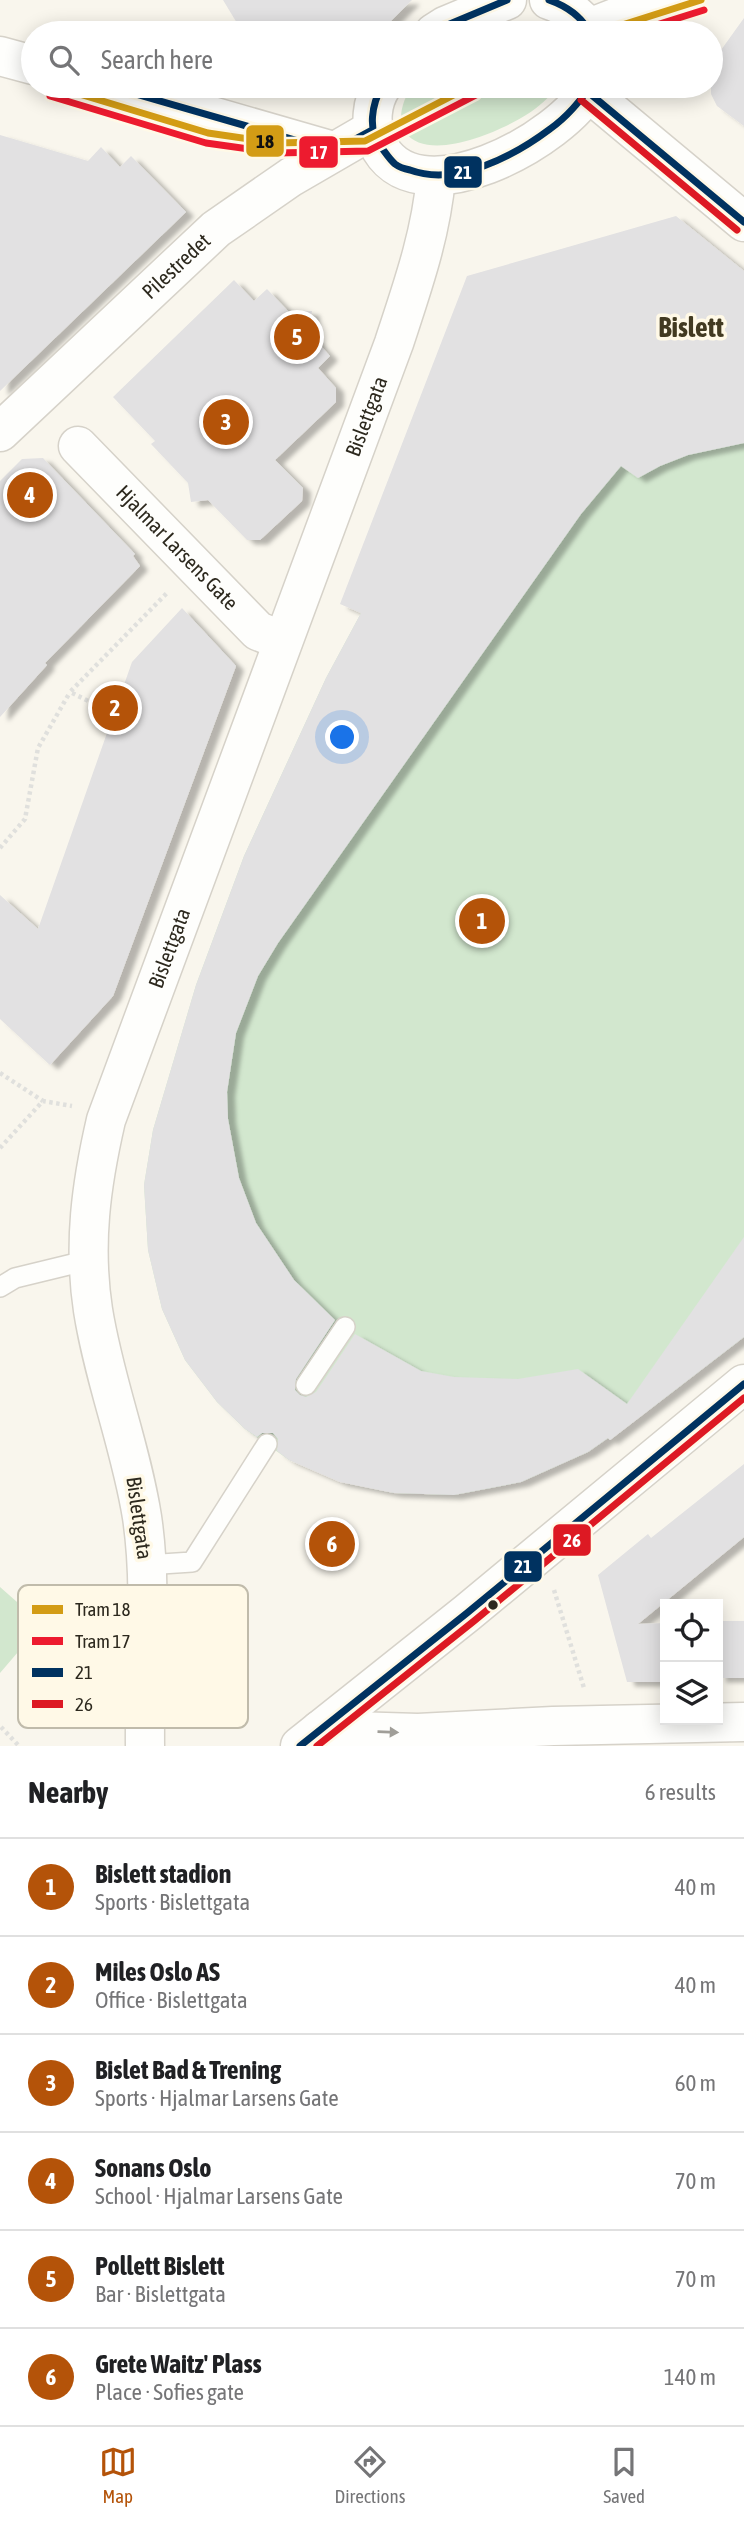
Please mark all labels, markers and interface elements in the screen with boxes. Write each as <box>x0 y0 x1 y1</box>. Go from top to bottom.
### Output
search box <box>21 21 723 98</box>
icon: search <box>45 41 83 79</box>
text: Search here <box>101 45 213 75</box>
line badge: 18 <box>245 124 285 158</box>
text: 18 <box>256 130 274 152</box>
line badge: 17 <box>298 135 339 169</box>
text: 17 <box>310 141 328 163</box>
line badge: 21 <box>443 155 483 189</box>
text: 21 <box>454 161 472 183</box>
street label: Pilestredet <box>137 228 215 303</box>
pin: 5 <box>274 311 320 363</box>
district label: Bislett <box>658 311 724 343</box>
street label: Bislettgata <box>340 373 392 459</box>
pin: 3 <box>203 396 249 448</box>
pin: 4 <box>7 469 53 521</box>
street label: Hjalmar Larsens Gate <box>112 480 244 614</box>
pin: 2 <box>92 682 138 734</box>
your location <box>325 720 359 754</box>
pin: 1 <box>459 895 505 947</box>
street label: Bislettgata <box>143 905 195 991</box>
street label: Bislettgata <box>122 1475 158 1561</box>
pin: 6 <box>309 1518 355 1570</box>
line badge: 26 <box>552 1523 592 1557</box>
text: 26 <box>563 1529 581 1551</box>
line badge: 21 <box>503 1550 543 1583</box>
text: 21 <box>514 1555 532 1577</box>
legend <box>18 1585 248 1728</box>
text: Tram 18 <box>75 1598 130 1620</box>
unlabelled marker <box>486 1598 500 1612</box>
map controls <box>660 1599 723 1725</box>
button: locate <box>660 1599 723 1662</box>
text: Tram 17 <box>75 1630 130 1652</box>
text: 21 <box>75 1661 93 1683</box>
button: layers <box>660 1662 723 1725</box>
text: 26 <box>75 1693 93 1715</box>
one-way arrow <box>378 1727 400 1738</box>
text: Nearby <box>28 1775 108 1809</box>
text: 6 results <box>645 1779 716 1805</box>
text: Bislett stadion <box>95 1859 231 1889</box>
text: 1 <box>46 1874 56 1900</box>
text: 40 m <box>675 1874 716 1900</box>
text: Sports · Bislettgata <box>95 1889 250 1915</box>
text: Miles Oslo AS <box>95 1957 220 1987</box>
text: 2 <box>46 1972 56 1998</box>
text: 40 m <box>675 1972 716 1998</box>
text: Office · Bislettgata <box>95 1987 248 2013</box>
text: Bislet Bad & Trening <box>95 2055 281 2085</box>
text: 3 <box>46 2070 56 2096</box>
text: 60 m <box>675 2070 716 2096</box>
text: Sports · Hjalmar Larsens Gate <box>95 2085 339 2111</box>
text: Sonans Oslo <box>95 2153 211 2183</box>
text: 4 <box>46 2168 56 2194</box>
text: 70 m <box>675 2168 716 2194</box>
text: School · Hjalmar Larsens Gate <box>95 2183 343 2209</box>
text: Pollett Bislett <box>95 2251 224 2281</box>
text: 5 <box>46 2266 56 2292</box>
text: 70 m <box>675 2266 716 2292</box>
text: Bar · Bislettgata <box>95 2281 226 2307</box>
text: Grete Waitz' Plass <box>95 2349 262 2379</box>
text: 6 <box>46 2364 56 2390</box>
text: 140 m <box>664 2364 716 2390</box>
text: Place · Sofies gate <box>95 2379 244 2405</box>
tab: Map <box>99 2443 137 2507</box>
tab: Directions <box>335 2443 405 2507</box>
tab: Saved <box>603 2443 645 2507</box>

